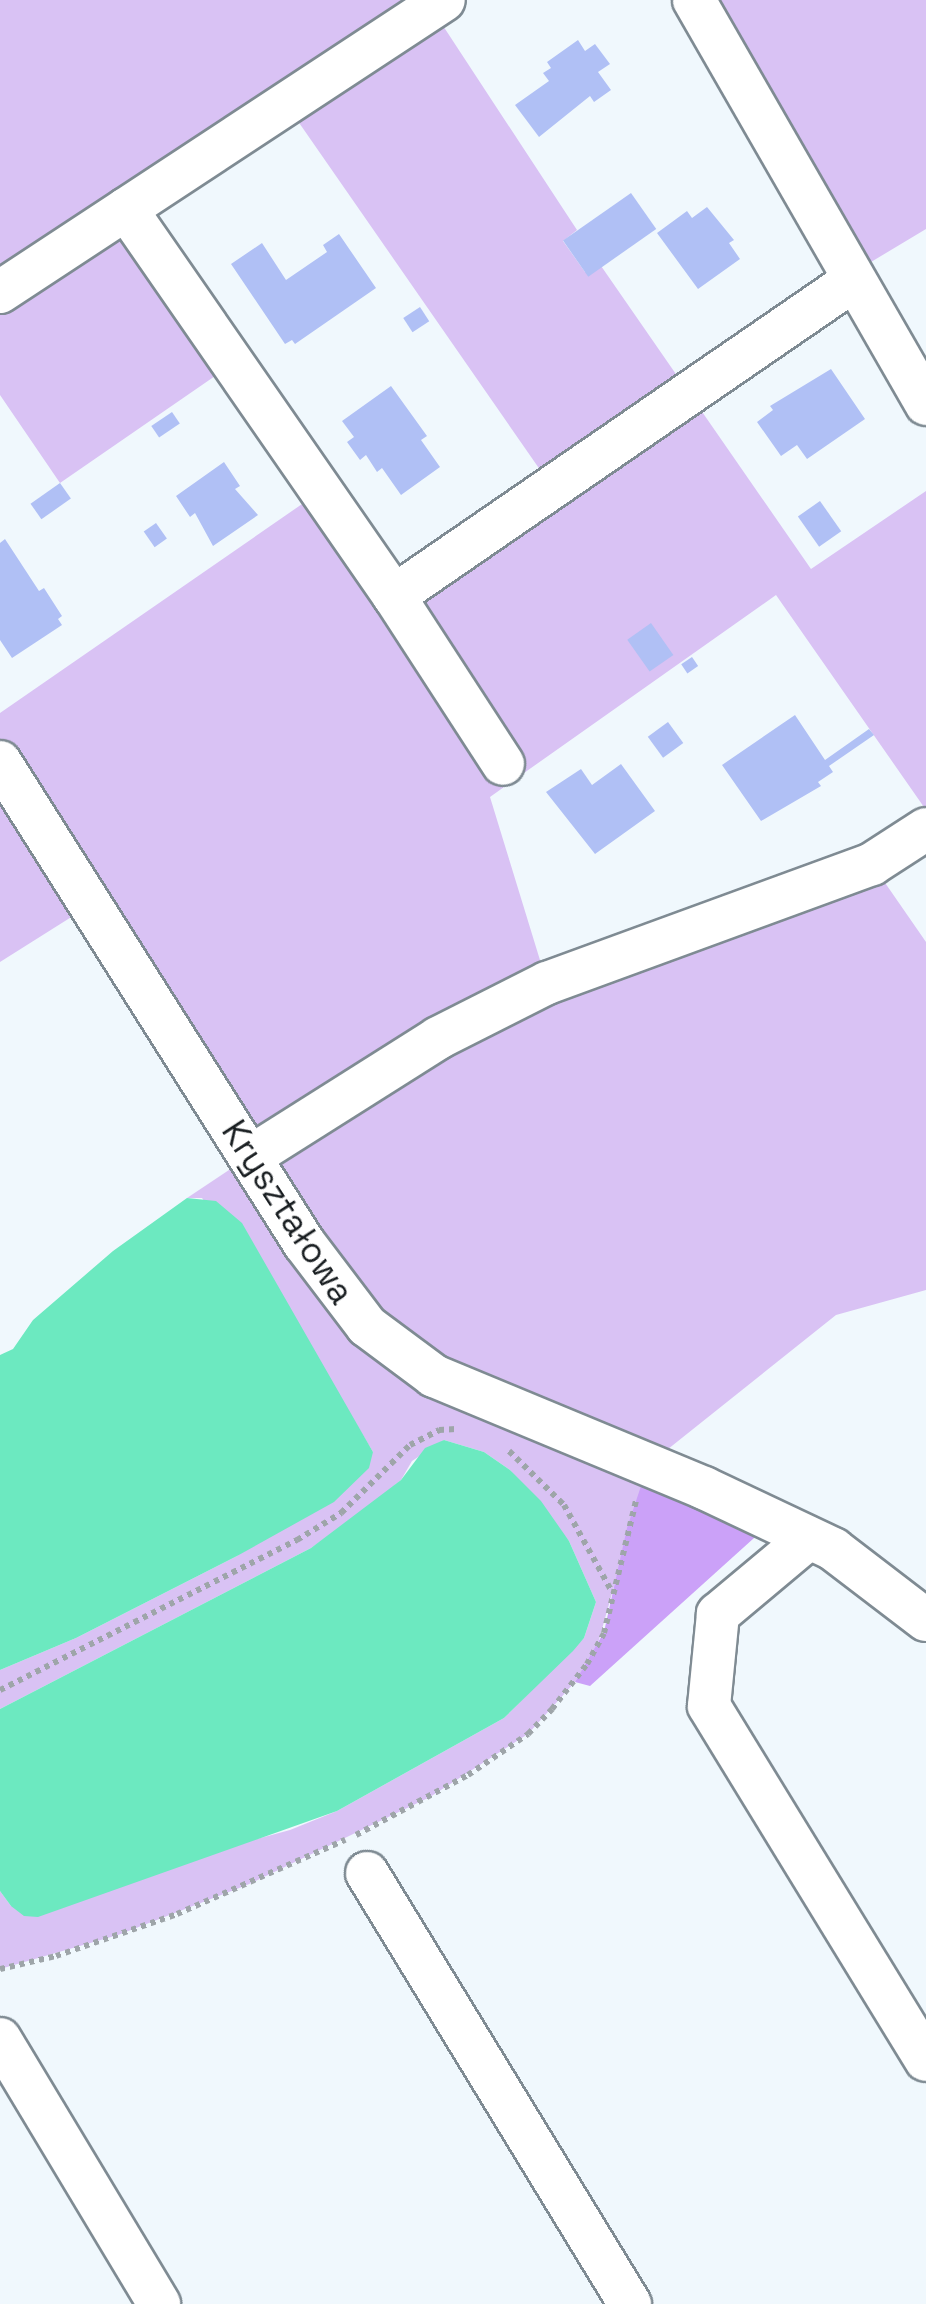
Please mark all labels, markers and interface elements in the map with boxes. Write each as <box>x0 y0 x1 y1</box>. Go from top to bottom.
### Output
street label: Kryształowa <box>213 1112 363 1312</box>

